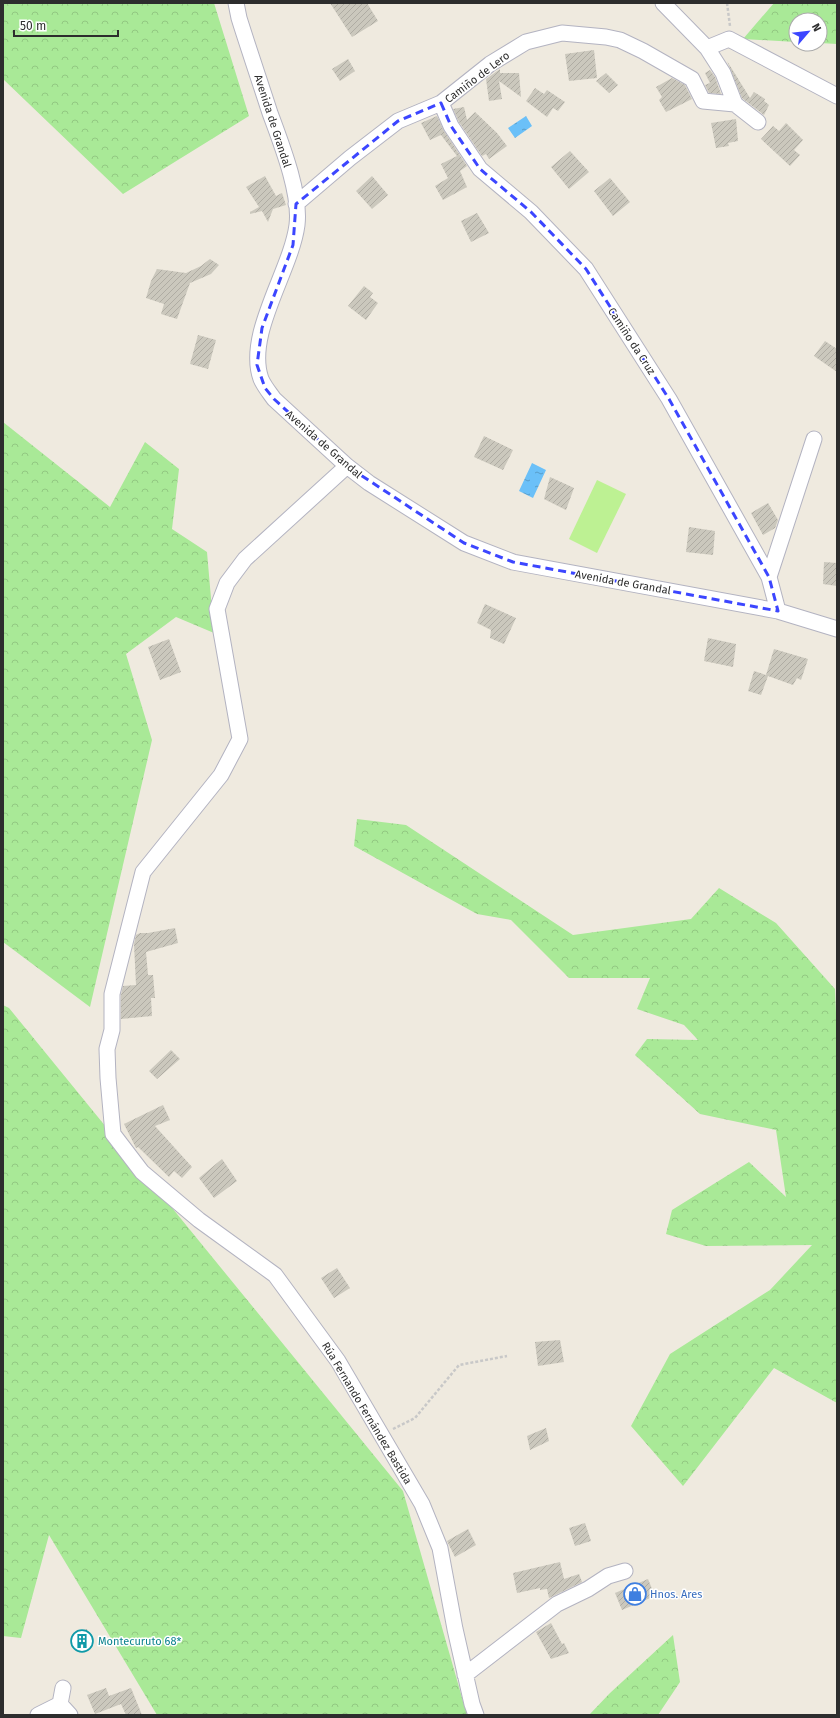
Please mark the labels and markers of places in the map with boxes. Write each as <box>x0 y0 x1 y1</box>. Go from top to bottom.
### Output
shop icon: Hnos. Ares <box>622 1581 648 1607</box>
place label: Hnos. Ares <box>650 1588 702 1601</box>
building icon: Montecuruto 68* <box>69 1628 95 1654</box>
place label: Montecuruto 68* <box>98 1635 181 1648</box>

